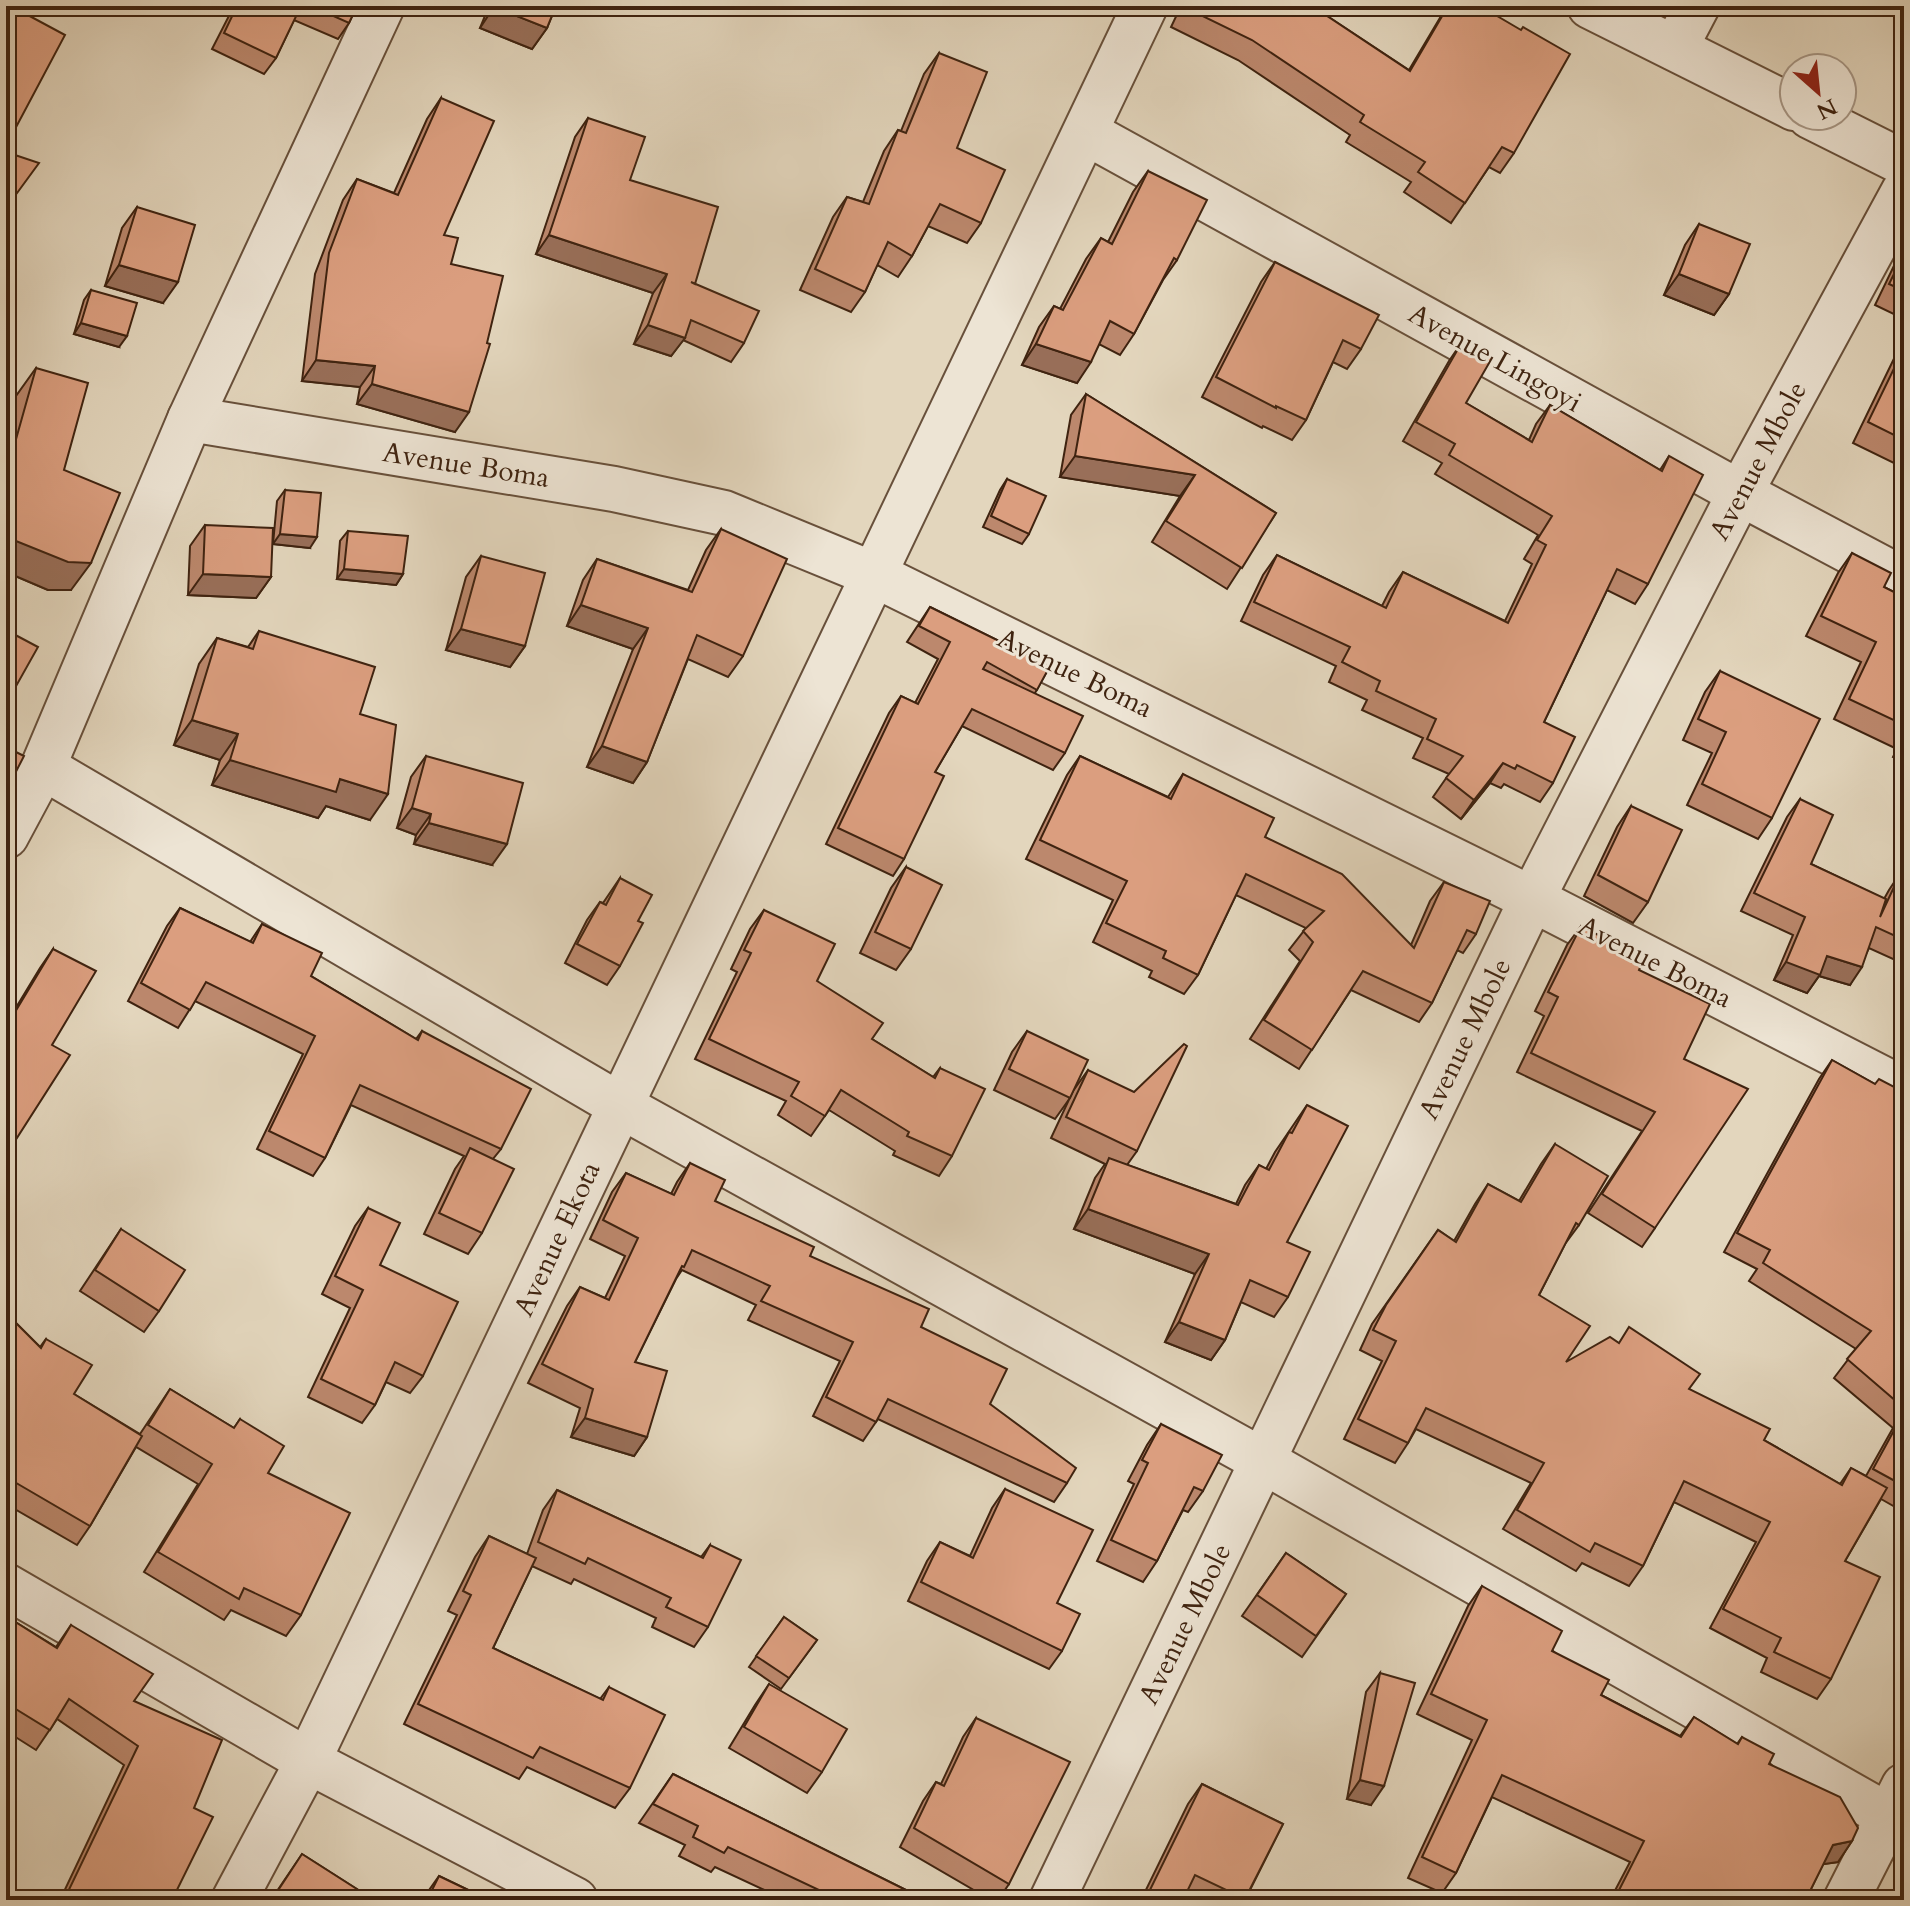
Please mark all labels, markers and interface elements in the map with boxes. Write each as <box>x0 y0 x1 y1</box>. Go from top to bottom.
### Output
north arrow <box>1778 52 1858 132</box>
text: N <box>1811 91 1842 127</box>
street label: Avenue Lingoyi <box>1402 295 1589 421</box>
street label: Avenue Mbole <box>1700 375 1816 547</box>
street label: Avenue Boma <box>380 433 552 497</box>
street label: Avenue Boma <box>991 619 1159 727</box>
street label: Avenue Boma <box>1571 907 1739 1017</box>
street label: Avenue Mbole <box>1410 952 1520 1126</box>
street label: Avenue Ekota <box>505 1155 609 1323</box>
street label: Avenue Mbole <box>1130 1537 1240 1711</box>

